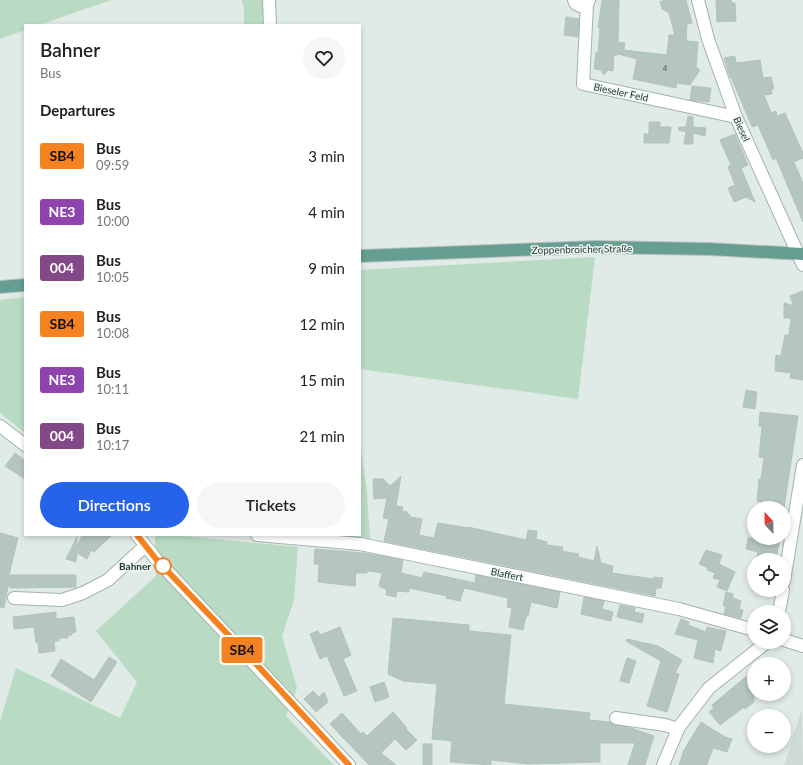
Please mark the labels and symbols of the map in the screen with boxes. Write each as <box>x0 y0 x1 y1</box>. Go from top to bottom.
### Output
house number: 4 <box>663 63 668 73</box>
street label: Bieseler Feld <box>592 80 650 104</box>
street label: Biesel <box>731 115 753 143</box>
street label: Zoppenbroicher Straße <box>532 242 632 256</box>
north arrow <box>747 501 791 545</box>
marker: Bahner <box>154 557 172 575</box>
place label: Bahner <box>119 560 151 572</box>
street label: Blaffert <box>490 565 525 583</box>
line badge: SB4 <box>219 637 265 663</box>

